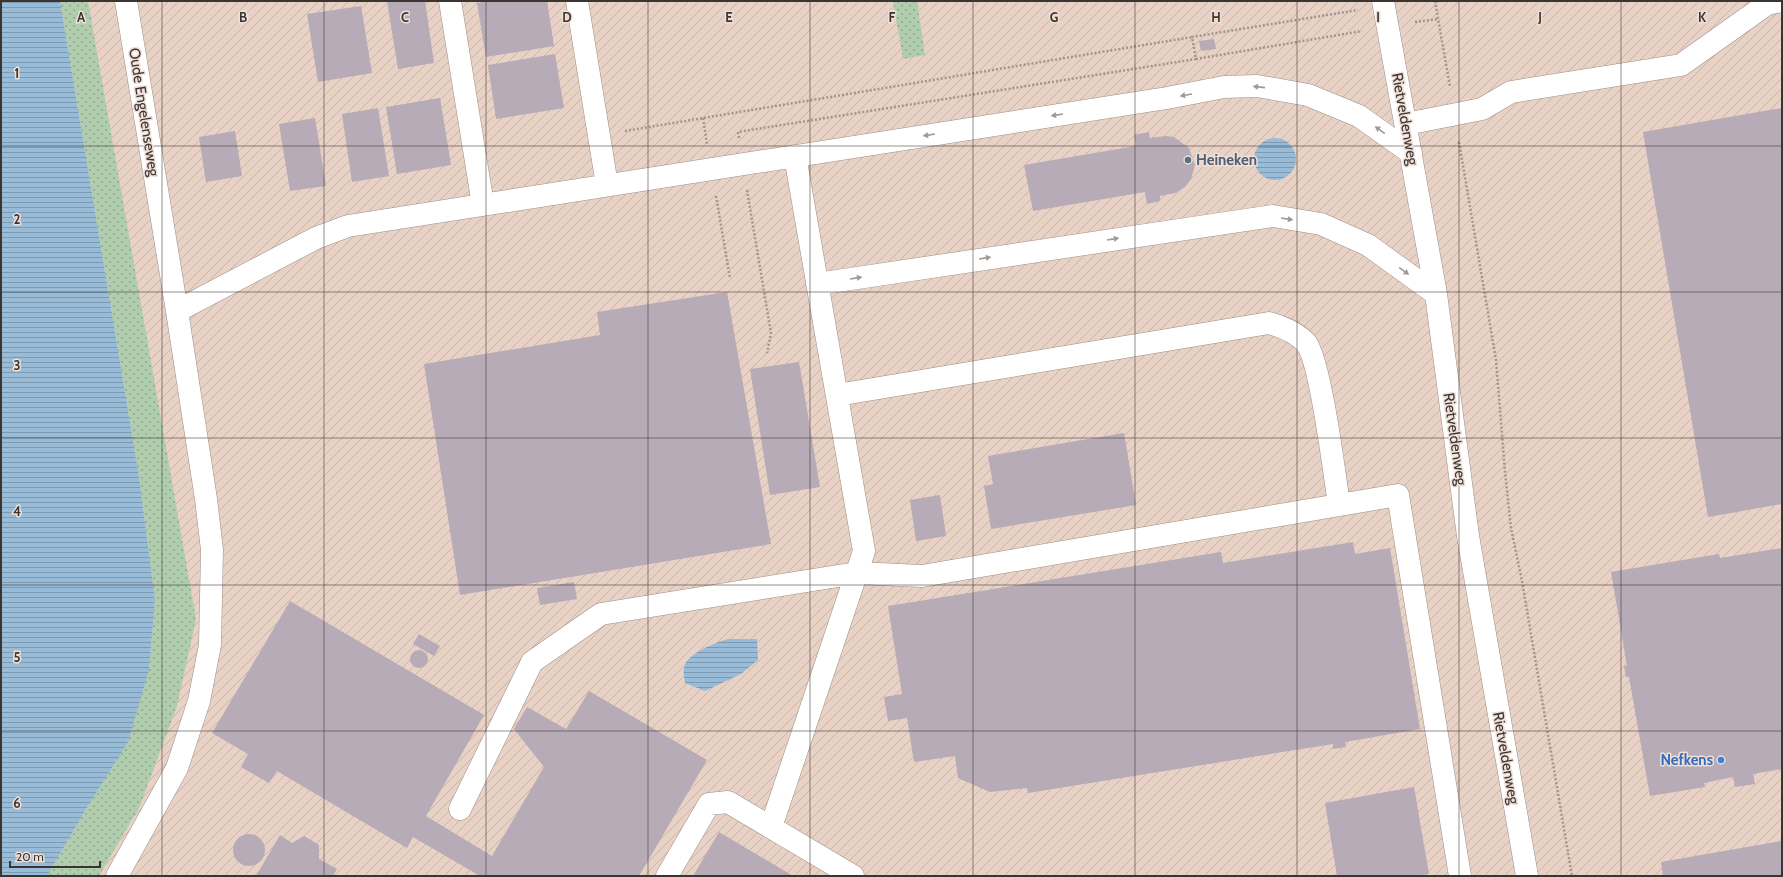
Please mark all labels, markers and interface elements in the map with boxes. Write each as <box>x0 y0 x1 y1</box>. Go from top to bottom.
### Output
text: A <box>77 9 86 25</box>
text: B <box>239 9 247 25</box>
text: C <box>401 9 409 25</box>
text: D <box>562 9 572 25</box>
text: E <box>725 9 733 25</box>
text: F <box>889 9 896 25</box>
text: G <box>1050 9 1059 25</box>
text: H <box>1211 9 1221 25</box>
text: I <box>1376 9 1380 25</box>
text: J <box>1537 9 1542 25</box>
text: K <box>1698 9 1707 25</box>
street label: Oude Engelenseweg <box>125 46 163 178</box>
text: 1 <box>15 65 19 81</box>
street label: Rietveldenweg <box>1388 71 1422 167</box>
one-way arrow <box>1253 83 1265 90</box>
one-way arrow <box>1180 92 1192 98</box>
one-way arrow <box>1051 112 1064 118</box>
one-way arrow <box>1374 126 1385 134</box>
one-way arrow <box>923 132 935 138</box>
place label: Heineken <box>1196 151 1257 169</box>
marker: Heineken <box>1183 155 1193 165</box>
text: 2 <box>14 211 21 227</box>
one-way arrow <box>1281 216 1293 222</box>
one-way arrow <box>1107 236 1119 242</box>
one-way arrow <box>979 255 991 261</box>
one-way arrow <box>1398 267 1409 275</box>
one-way arrow <box>850 275 862 281</box>
text: 3 <box>13 357 21 373</box>
street label: Rietveldenweg <box>1440 391 1470 487</box>
text: 4 <box>13 503 21 519</box>
text: 5 <box>14 649 21 665</box>
street label: Rietveldenweg <box>1489 710 1523 806</box>
place label: Nefkens <box>1660 751 1713 769</box>
marker: Nefkens <box>1716 755 1726 765</box>
text: 6 <box>13 795 21 811</box>
scale bar <box>10 843 100 869</box>
text: 20 m <box>16 849 44 864</box>

